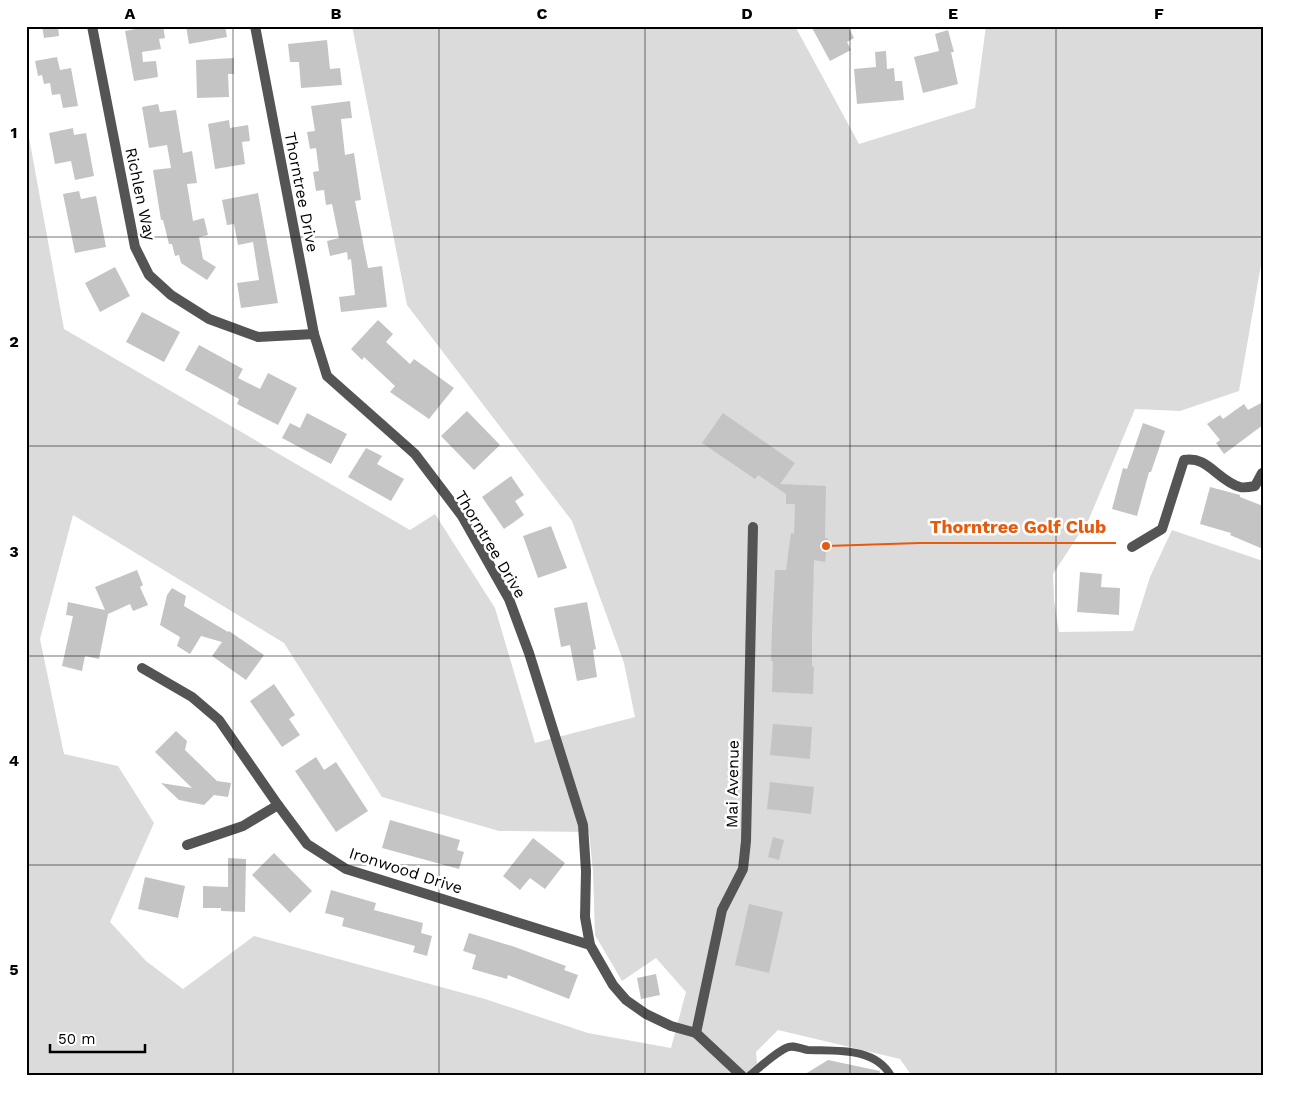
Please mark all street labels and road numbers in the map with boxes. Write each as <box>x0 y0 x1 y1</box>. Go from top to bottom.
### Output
street label: Thorntree Drive <box>281 130 322 254</box>
street label: Richlen Way <box>121 146 160 243</box>
street label: Thorntree Drive <box>451 487 530 601</box>
street label: Mai Avenue <box>722 740 743 828</box>
street label: Ironwood Drive <box>347 843 465 898</box>

